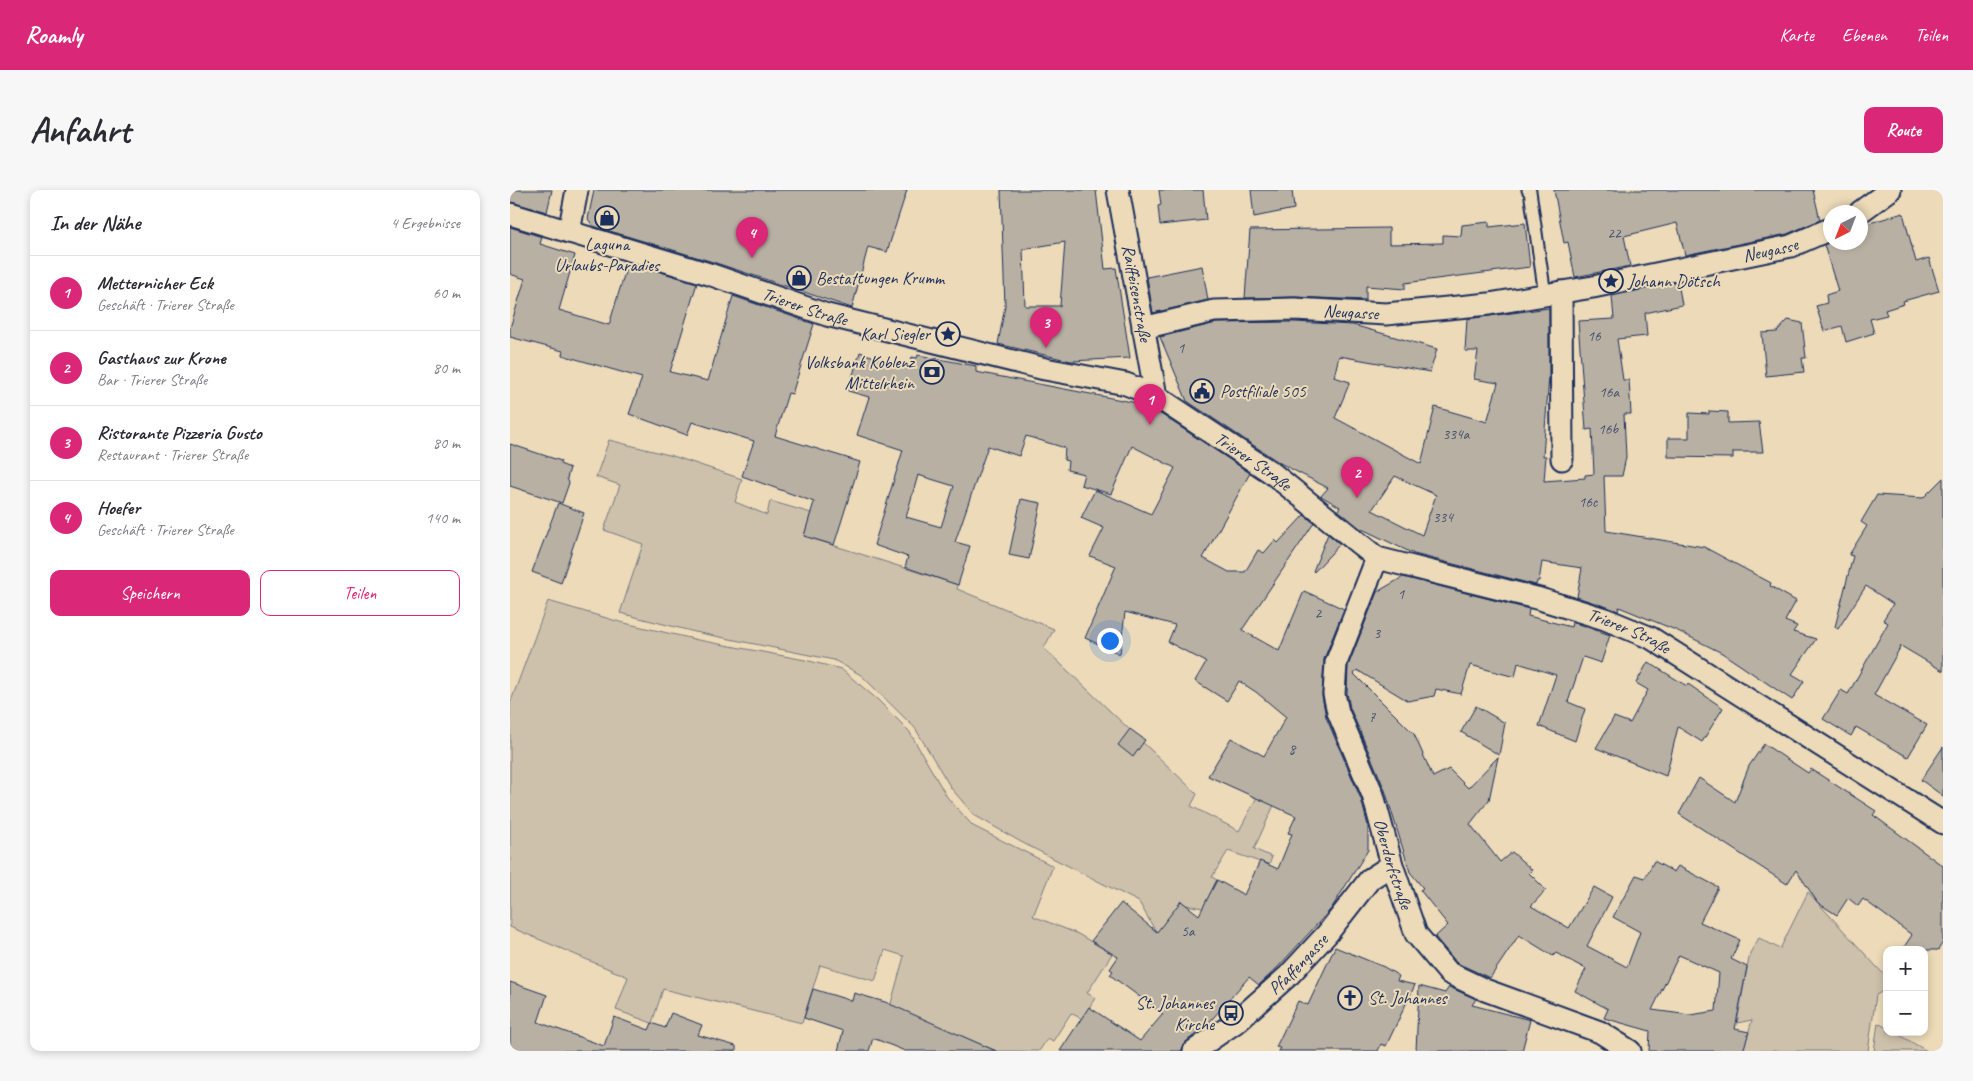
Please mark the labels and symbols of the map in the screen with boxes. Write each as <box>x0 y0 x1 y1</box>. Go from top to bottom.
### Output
shop icon: Laguna Urlaubs-Paradies <box>594 205 620 231</box>
north arrow <box>1823 205 1868 250</box>
pin: 4 <box>736 217 768 258</box>
house number: 22 <box>1607 224 1622 243</box>
place label: Laguna Urlaubs-Paradies <box>555 233 661 276</box>
street label: Neugasse <box>1741 233 1802 267</box>
street label: Raiffeisenstraße <box>1117 243 1157 345</box>
shop icon: Bestattungen Krumm <box>786 265 812 291</box>
place label: Bestattungen Krumm <box>816 267 946 289</box>
place icon: Johann Dötsch <box>1598 268 1624 294</box>
place label: Johann Dötsch <box>1627 270 1721 292</box>
street label: Trierer Straße <box>759 282 851 331</box>
street label: Neugasse <box>1323 300 1380 325</box>
pin: 3 <box>1030 307 1062 348</box>
place icon: Karl Siegler <box>935 321 961 347</box>
place label: Karl Siegler <box>860 323 932 345</box>
house number: 16 <box>1587 327 1602 346</box>
house number: 1 <box>1178 339 1186 358</box>
place label: Volksbank Koblenz Mittelrhein <box>804 351 916 394</box>
bank icon: Volksbank Koblenz Mittelrhein <box>919 359 945 385</box>
public building icon: Postfiliale 505 <box>1189 378 1215 404</box>
place label: Postfiliale 505 <box>1220 380 1307 402</box>
house number: 16a <box>1599 383 1620 402</box>
pin: 1 <box>1134 384 1166 425</box>
house number: 16b <box>1598 420 1619 439</box>
house number: 334a <box>1443 425 1471 444</box>
street label: Trierer Straße <box>1211 427 1297 496</box>
pin: 2 <box>1341 457 1373 498</box>
house number: 16c <box>1579 493 1598 512</box>
house number: 334 <box>1433 508 1454 527</box>
house number: 1 <box>1398 585 1406 604</box>
street label: Trierer Straße <box>1585 603 1676 659</box>
house number: 2 <box>1315 604 1323 623</box>
house number: 3 <box>1374 624 1382 643</box>
your location <box>1097 628 1123 654</box>
house number: 7 <box>1369 708 1377 727</box>
house number: 8 <box>1289 740 1297 759</box>
street label: Oberdorfstraße <box>1369 816 1418 913</box>
house number: 5a <box>1181 922 1196 941</box>
street label: Pfaffengasse <box>1264 928 1333 999</box>
church icon: St. Johannes <box>1337 985 1363 1011</box>
place label: St. Johannes <box>1368 987 1448 1009</box>
place label: St. Johannes Kirche <box>1136 992 1216 1035</box>
bus stop icon: St. Johannes Kirche <box>1218 1000 1244 1026</box>

